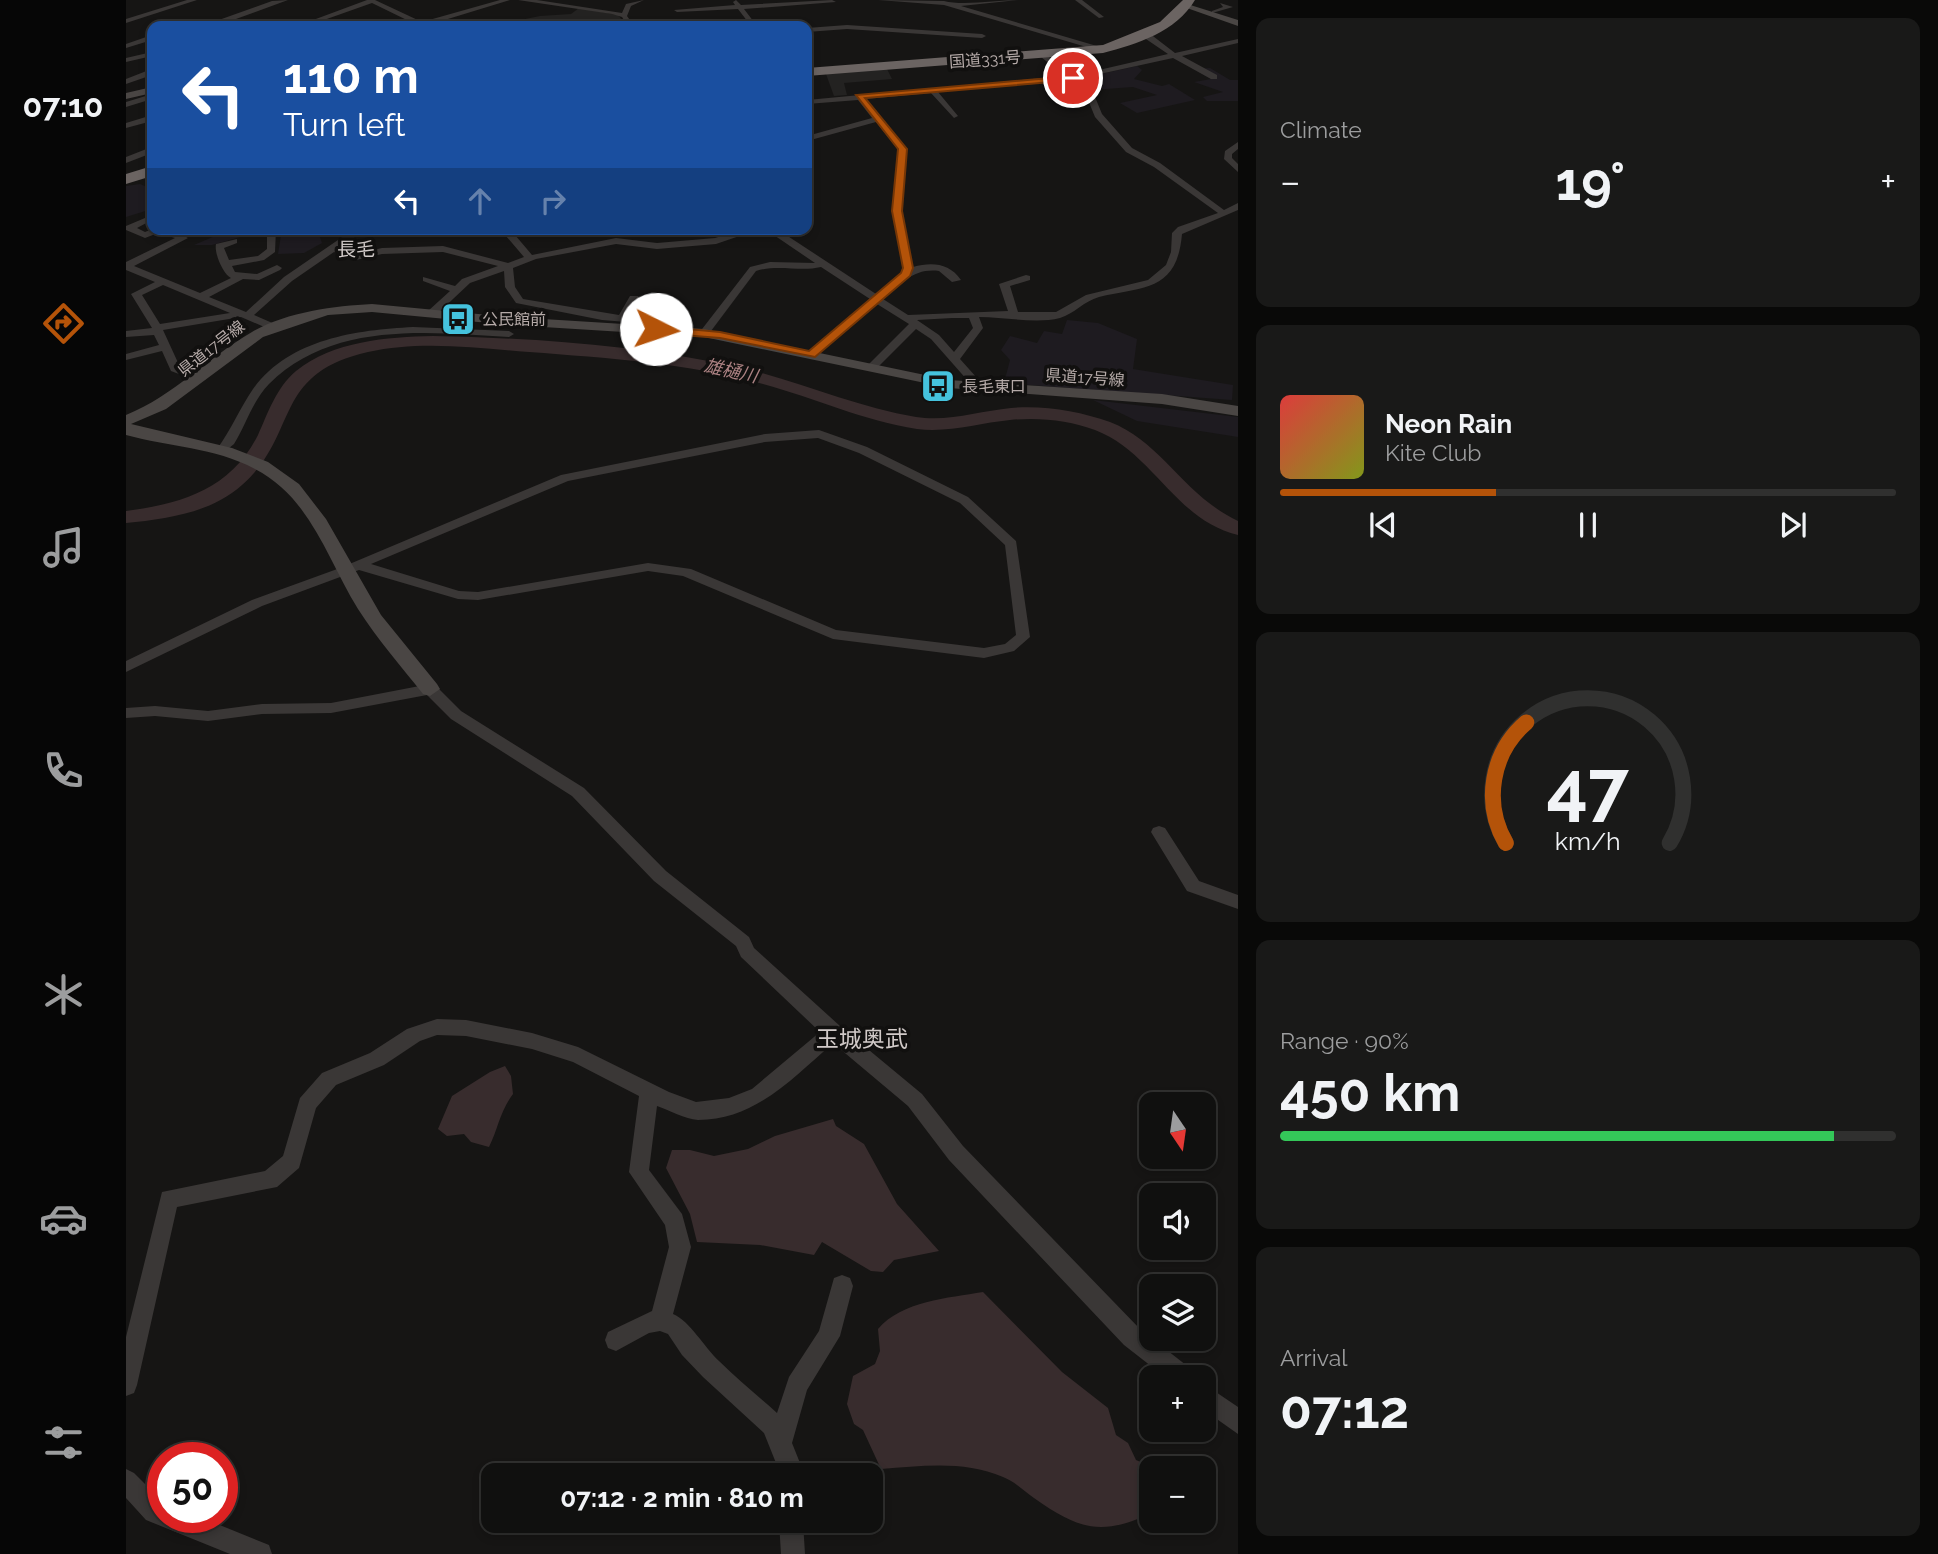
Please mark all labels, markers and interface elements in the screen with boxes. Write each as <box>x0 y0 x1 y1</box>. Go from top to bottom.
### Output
text: 110 m <box>283 47 419 104</box>
street label: 国道331号 <box>948 48 1022 71</box>
pin <box>1043 48 1103 108</box>
icon: left <box>168 49 259 140</box>
icon: arrive <box>1054 59 1092 97</box>
text: 07:10 <box>23 87 103 124</box>
text: Turn left <box>283 106 405 143</box>
text: Climate <box>1280 116 1362 143</box>
text: 19° <box>1556 151 1625 212</box>
text: − <box>1280 159 1300 204</box>
text: + <box>1880 159 1896 204</box>
icon: left <box>388 182 426 220</box>
icon: ahead <box>461 182 499 220</box>
icon: right <box>534 182 572 220</box>
district label: 長毛 <box>337 238 375 260</box>
position arrow <box>619 292 693 366</box>
icon: directions <box>39 299 88 348</box>
bus stop icon: 公民館前 <box>439 300 477 338</box>
place label: 公民館前 <box>482 310 546 329</box>
street label: 県道17号線 <box>174 316 248 380</box>
water label: 雄樋川 <box>703 355 762 387</box>
street label: 県道17号線 <box>1045 365 1125 390</box>
bus stop icon: 長毛東口 <box>919 367 957 405</box>
place label: 長毛東口 <box>962 377 1026 396</box>
text: Neon Rain <box>1385 409 1512 439</box>
text: Kite Club <box>1385 439 1482 466</box>
icon: previous <box>1364 506 1402 544</box>
icon: pause <box>1569 506 1607 544</box>
icon: next <box>1774 506 1812 544</box>
icon: music <box>39 523 88 572</box>
text: 47 <box>1547 745 1629 830</box>
icon: phone <box>39 746 88 795</box>
text: km/h <box>1555 826 1621 856</box>
icon: climate <box>39 970 88 1019</box>
district label: 玉城奥武 <box>816 1025 908 1052</box>
text: Range · 90% <box>1280 1027 1409 1054</box>
text: 450 km <box>1280 1062 1460 1123</box>
north arrow <box>1139 1092 1216 1169</box>
map controls <box>1139 1092 1216 1533</box>
button: sound <box>1139 1183 1216 1260</box>
icon: car <box>39 1194 88 1243</box>
button: layers <box>1139 1274 1216 1351</box>
text: Arrival <box>1280 1344 1347 1371</box>
button: + <box>1139 1365 1216 1442</box>
text: 07:12 <box>1280 1379 1409 1440</box>
icon: filters <box>39 1418 88 1467</box>
speed limit sign: 50 <box>147 1442 238 1533</box>
button: − <box>1139 1456 1216 1533</box>
text: 07:12 · 2 min · 810 m <box>560 1483 804 1513</box>

